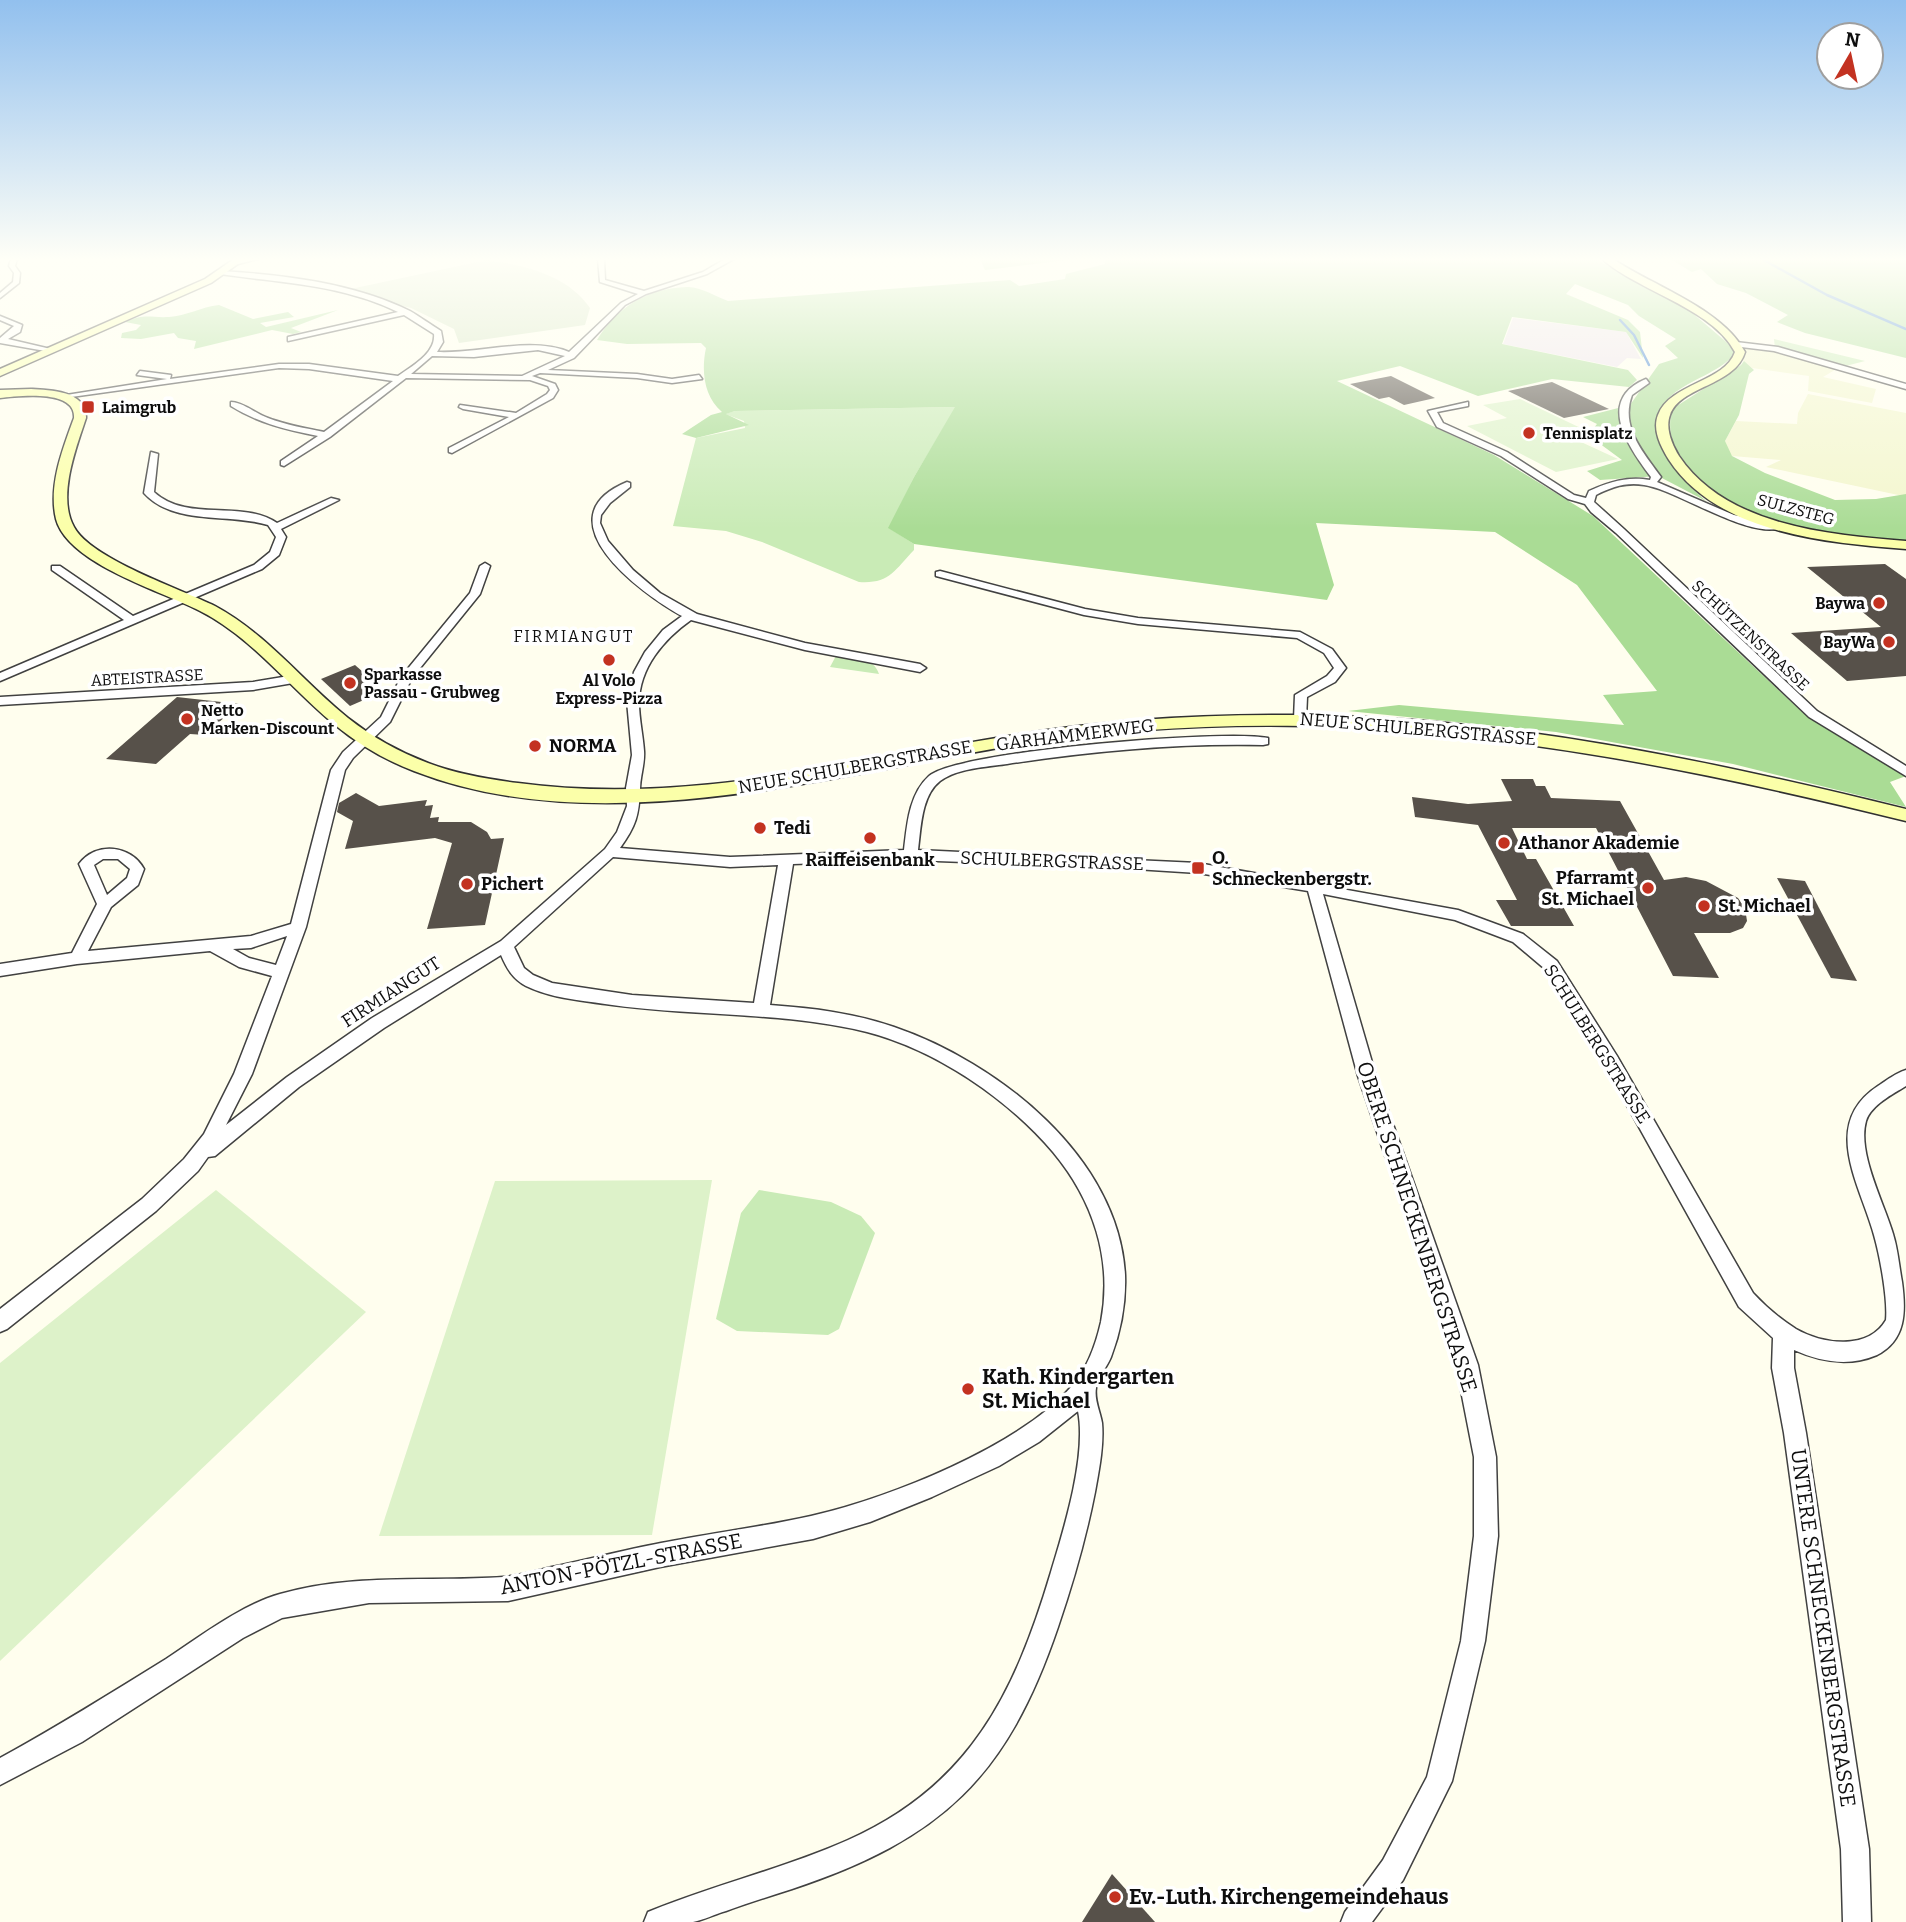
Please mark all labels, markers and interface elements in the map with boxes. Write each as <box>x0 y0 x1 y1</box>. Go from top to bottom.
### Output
north arrow <box>1815 21 1885 91</box>
text: N <box>1844 27 1862 52</box>
place label: Laimgrub <box>102 398 176 417</box>
marker: Laimgrub <box>80 399 96 415</box>
place label: Tennisplatz <box>1543 424 1632 443</box>
marker: Tennisplatz <box>1521 425 1537 441</box>
street label: SULZSTEG <box>1755 490 1837 529</box>
street label: SCHÜTZENSTRASSE <box>1688 576 1813 695</box>
place label: Baywa <box>1815 594 1865 613</box>
marker: Baywa <box>1871 595 1887 611</box>
district label: FIRMIANGUT <box>514 627 634 646</box>
place label: BayWa <box>1823 633 1875 652</box>
marker: BayWa <box>1881 634 1897 650</box>
marker: Al Volo Express-Pizza <box>601 652 617 668</box>
street label: ABTEISTRASSE <box>90 665 204 690</box>
place label: Sparkasse Passau - Grubweg <box>364 665 500 702</box>
place label: Al Volo Express-Pizza <box>556 671 662 708</box>
marker: Sparkasse Passau - Grubweg <box>342 675 358 691</box>
place label: Netto Marken-Discount <box>201 701 335 738</box>
street label: NEUE SCHULBERGSTRASSE <box>1299 708 1537 750</box>
marker: Netto Marken-Discount <box>179 711 195 727</box>
street label: GARHAMMERWEG <box>995 714 1155 756</box>
place label: NORMA <box>549 735 616 757</box>
street label: NEUE SCHULBERGSTRASSE <box>736 736 974 798</box>
marker: NORMA <box>527 738 543 754</box>
place label: Tedi <box>774 817 811 839</box>
marker: Tedi <box>752 820 768 836</box>
marker: Raiffeisenbank <box>862 830 878 846</box>
place label: Athanor Akademie <box>1518 832 1679 854</box>
marker: Athanor Akademie <box>1496 835 1512 851</box>
street label: SCHULBERGSTRASSE <box>960 847 1144 875</box>
place label: O. Schneckenbergstr. <box>1212 847 1372 890</box>
place label: Raiffeisenbank <box>805 849 935 871</box>
marker: O. Schneckenbergstr. <box>1190 860 1206 876</box>
place label: Pfarramt St. Michael <box>1541 867 1634 910</box>
place label: Pichert <box>481 873 544 895</box>
marker: Pichert <box>459 876 475 892</box>
marker: Pfarramt St. Michael <box>1640 880 1656 896</box>
place label: St. Michael <box>1718 895 1811 917</box>
marker: St. Michael <box>1696 898 1712 914</box>
street label: FIRMIANGUT <box>337 952 445 1032</box>
street label: SCHULBERGSTRASSE <box>1539 960 1655 1128</box>
street label: OBERE SCHNECKENBERGSTRASSE <box>1351 1058 1483 1396</box>
place label: Kath. Kindergarten St. Michael <box>982 1364 1175 1414</box>
marker: Kath. Kindergarten St. Michael <box>960 1381 976 1397</box>
street label: UNTERE SCHNECKENBERGSTRASSE <box>1785 1447 1861 1809</box>
street label: ANTON-PÖTZL-STRASSE <box>498 1528 744 1600</box>
place label: Ev.-Luth. Kirchengemeindehaus <box>1129 1884 1449 1910</box>
marker: Ev.-Luth. Kirchengemeindehaus <box>1107 1889 1123 1905</box>

